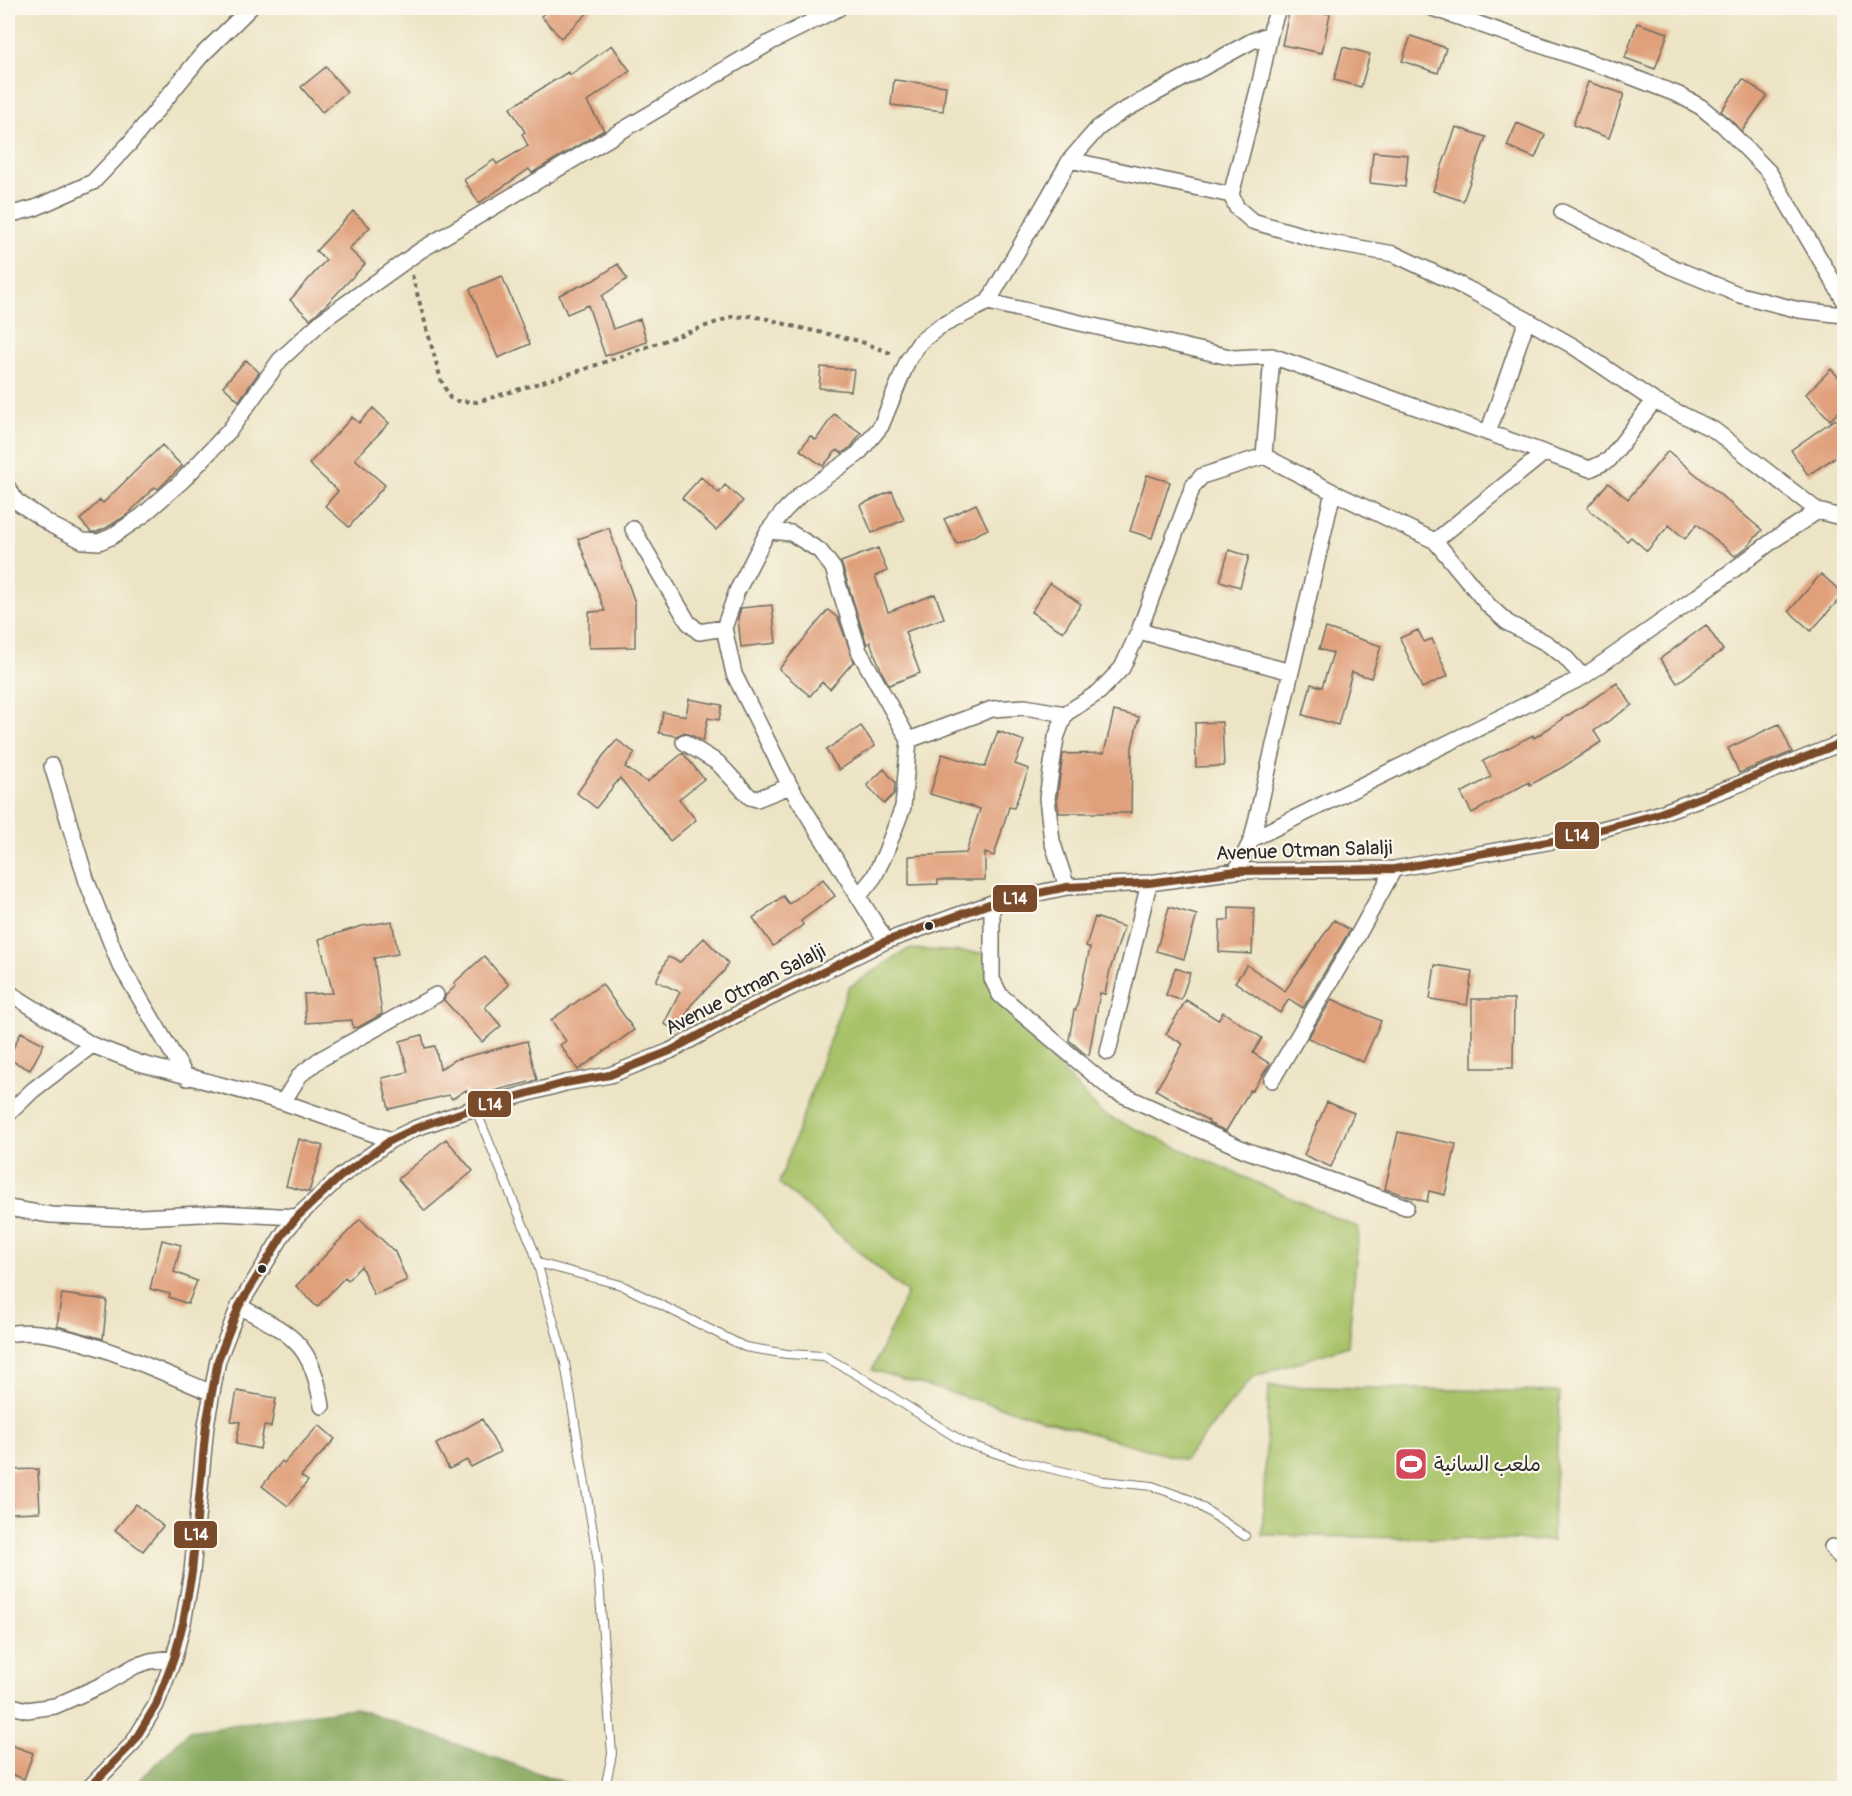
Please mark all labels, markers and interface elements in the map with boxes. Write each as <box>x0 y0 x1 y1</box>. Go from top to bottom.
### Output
line badge: L14 <box>1554 821 1600 850</box>
text: L14 <box>1565 826 1590 846</box>
street label: Avenue Otman Salalji <box>1215 835 1393 866</box>
line badge: L14 <box>992 884 1038 913</box>
text: L14 <box>1003 889 1028 909</box>
unlabelled marker <box>923 920 935 932</box>
street label: Avenue Otman Salalji <box>661 938 830 1041</box>
line badge: L14 <box>467 1090 512 1118</box>
text: L14 <box>478 1095 503 1115</box>
unlabelled marker <box>256 1263 268 1275</box>
sports icon: ملعب السانية <box>1393 1446 1429 1482</box>
place label: ملعب السانية <box>1434 1452 1541 1477</box>
line badge: L14 <box>173 1520 218 1549</box>
text: L14 <box>184 1525 209 1545</box>

